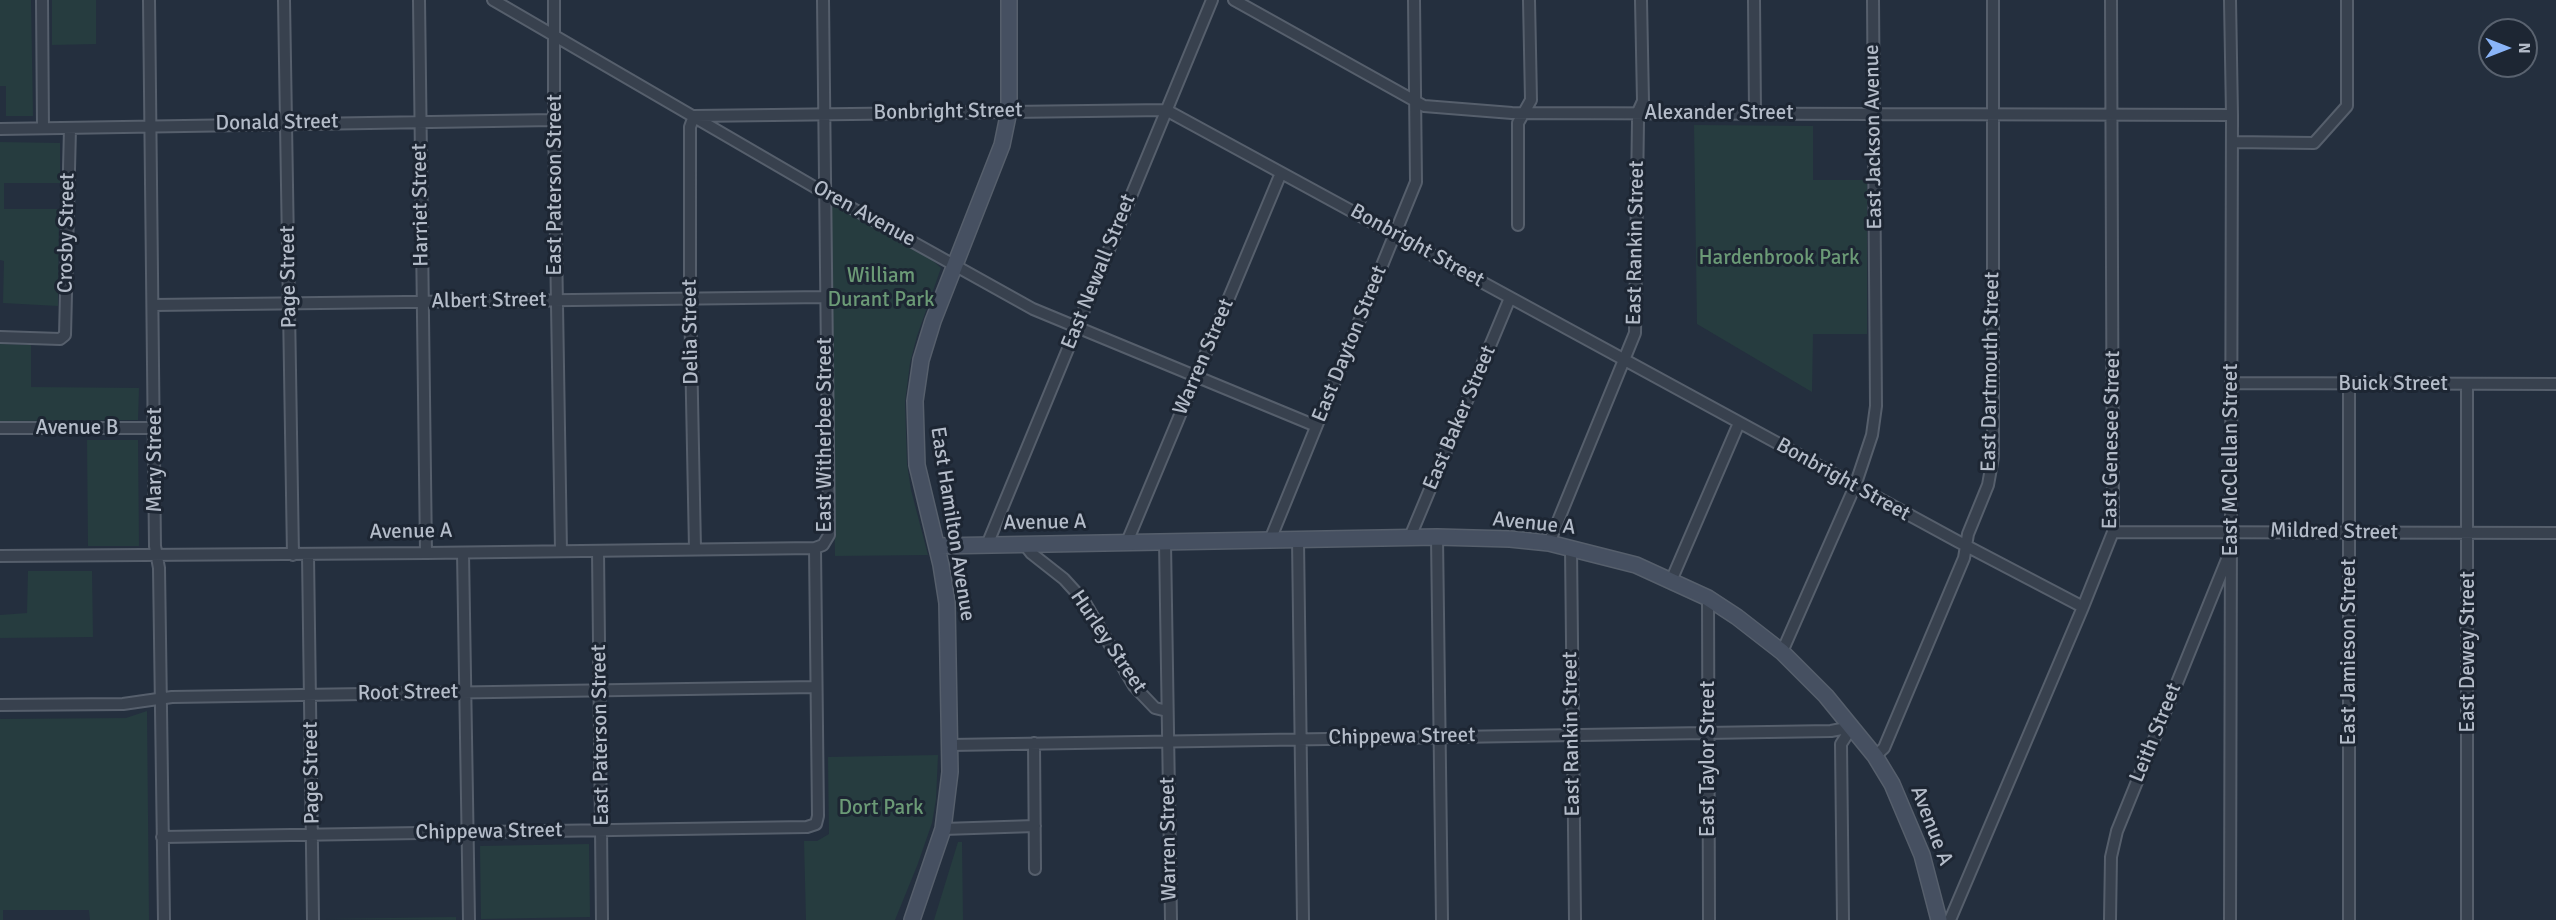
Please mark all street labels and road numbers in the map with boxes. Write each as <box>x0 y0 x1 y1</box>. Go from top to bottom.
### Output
street label: East Jackson Avenue <box>1860 44 1888 230</box>
street label: East Paterson Street <box>542 94 568 276</box>
street label: Bonbright Street <box>873 98 1023 126</box>
street label: Alexander Street <box>1644 100 1794 126</box>
street label: Donald Street <box>215 109 339 137</box>
street label: Harriet Street <box>407 143 435 267</box>
street label: East Rankin Street <box>1622 160 1650 326</box>
street label: Crosby Street <box>53 173 81 293</box>
street label: Oren Avenue <box>808 175 920 253</box>
street label: East Newall Street <box>1056 191 1142 353</box>
street label: Bonbright Street <box>1346 199 1488 293</box>
street label: Page Street <box>276 225 302 329</box>
street label: East Dayton Street <box>1307 262 1393 426</box>
street label: East Dartmouth Street <box>1977 272 2005 472</box>
street label: Delia Street <box>677 279 705 385</box>
street label: Albert Street <box>431 287 547 315</box>
street label: Warren Street <box>1168 295 1240 419</box>
street label: East Witherbee Street <box>812 337 838 533</box>
street label: East Baker Street <box>1418 342 1502 494</box>
street label: East Genesee Street <box>2098 350 2126 530</box>
street label: East McClellan Street <box>2218 363 2244 557</box>
street label: Buick Street <box>2338 371 2448 397</box>
street label: Mary Street <box>142 407 168 513</box>
street label: Avenue B <box>35 415 119 441</box>
street label: East Hamilton Avenue <box>924 425 980 623</box>
street label: Bonbright Street <box>1772 433 1914 527</box>
street label: Avenue A <box>1491 507 1577 541</box>
street label: Avenue A <box>1003 510 1087 536</box>
street label: Mildred Street <box>2270 518 2398 546</box>
street label: Avenue A <box>369 519 453 545</box>
street label: East Jamieson Street <box>2336 559 2362 745</box>
street label: East Dewey Street <box>2455 571 2481 733</box>
street label: Hurley Street <box>1064 586 1152 698</box>
street label: East Paterson Street <box>587 644 615 826</box>
street label: East Rankin Street <box>1558 651 1586 817</box>
street label: Root Street <box>357 680 459 706</box>
street label: Leith Street <box>2125 680 2187 786</box>
street label: East Taylor Street <box>1695 681 1721 837</box>
street label: Page Street <box>299 721 325 825</box>
street label: Chippewa Street <box>1328 723 1476 751</box>
street label: Warren Street <box>1155 777 1183 901</box>
street label: Avenue A <box>1904 783 1958 869</box>
street label: Chippewa Street <box>415 818 563 846</box>

